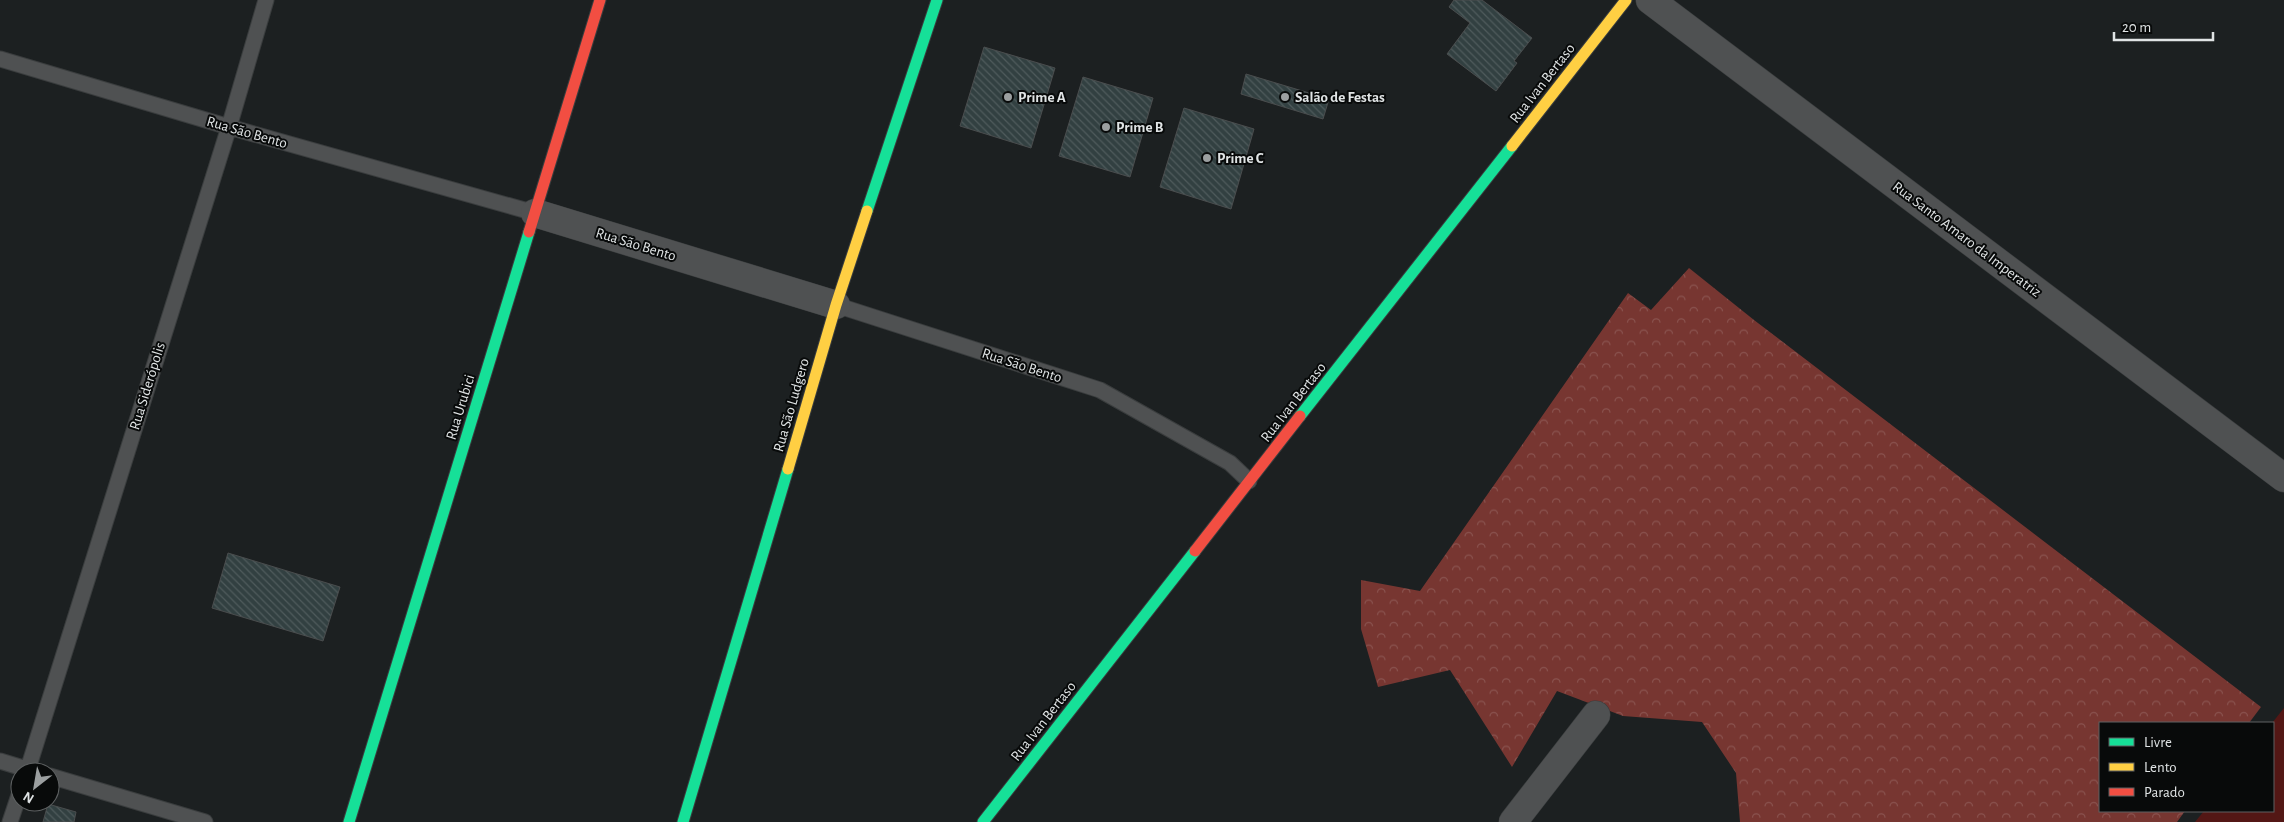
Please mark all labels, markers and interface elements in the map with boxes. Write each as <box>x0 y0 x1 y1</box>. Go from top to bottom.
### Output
scale bar <box>2114 10 2213 42</box>
text: 20 m <box>2122 20 2151 35</box>
street label: Rua Ivan Bertaso <box>1507 41 1578 126</box>
place label: Prime A <box>1018 90 1066 105</box>
place label: Salão de Festas <box>1295 90 1385 105</box>
marker: Prime A <box>1002 91 1014 103</box>
marker: Salão de Festas <box>1279 91 1291 103</box>
street label: Rua São Bento <box>205 114 289 151</box>
place label: Prime B <box>1116 120 1164 135</box>
marker: Prime B <box>1100 121 1112 133</box>
place label: Prime C <box>1217 151 1264 166</box>
marker: Prime C <box>1201 152 1213 164</box>
street label: Rua Santo Amaro da Imperatriz <box>1890 179 2044 300</box>
street label: Rua São Bento <box>594 225 678 264</box>
street label: Rua Siderópolis <box>127 341 168 432</box>
street label: Rua São Bento <box>980 345 1064 385</box>
street label: Rua São Ludgero <box>771 357 812 454</box>
street label: Rua Ivan Bertaso <box>1258 360 1329 445</box>
street label: Rua Urubici <box>443 373 478 442</box>
street label: Rua Ivan Bertaso <box>1008 679 1079 764</box>
legend <box>2099 722 2274 812</box>
text: Livre <box>2144 735 2172 750</box>
text: Lento <box>2144 760 2177 775</box>
north arrow <box>10 762 60 812</box>
text: Parado <box>2144 785 2185 800</box>
text: N <box>21 789 37 806</box>

